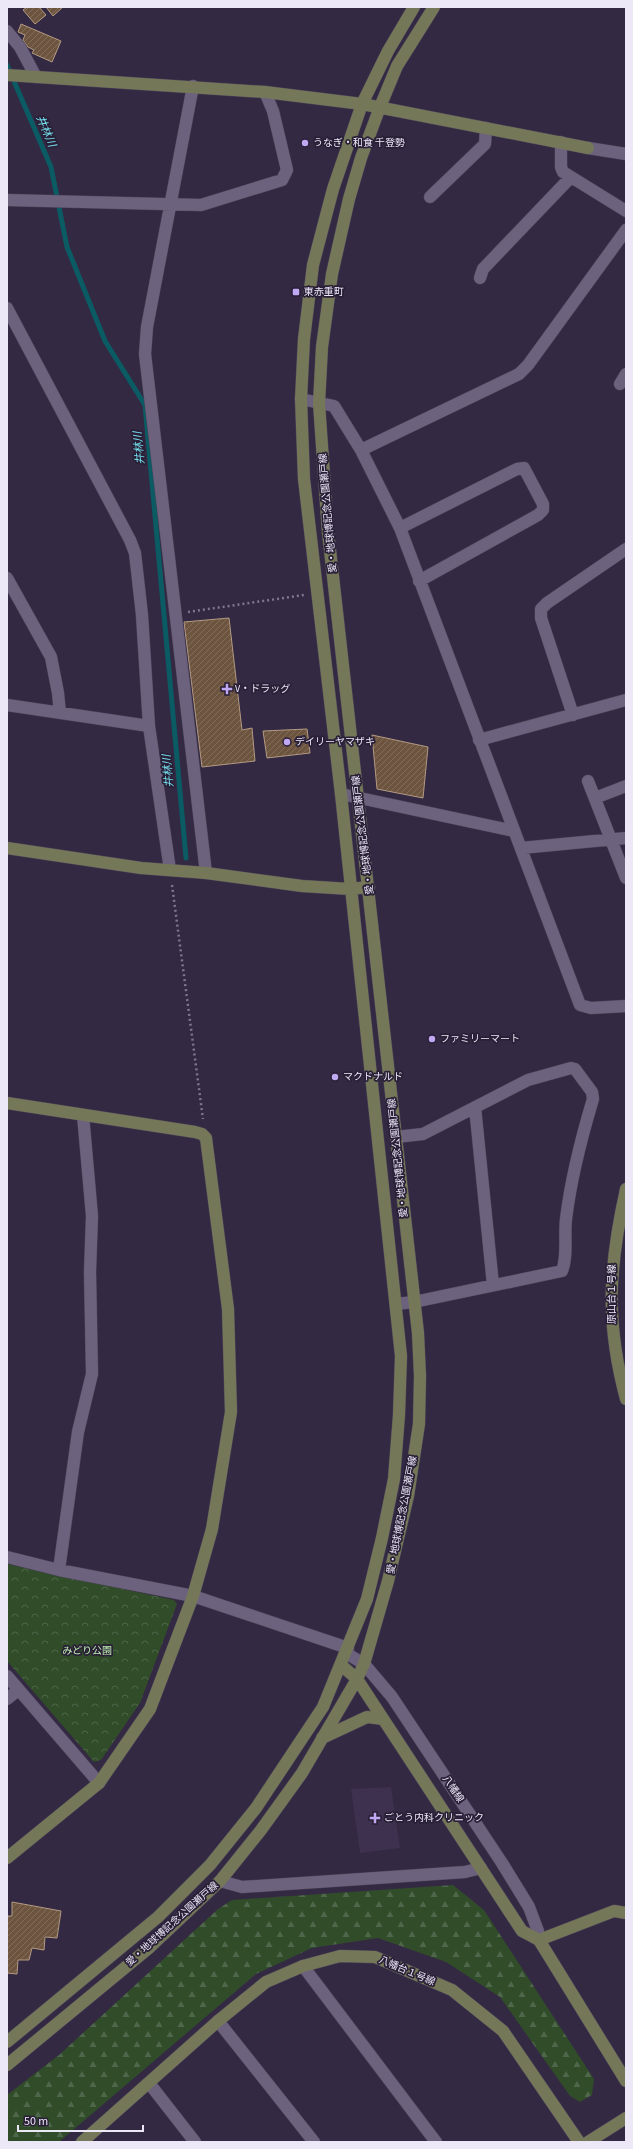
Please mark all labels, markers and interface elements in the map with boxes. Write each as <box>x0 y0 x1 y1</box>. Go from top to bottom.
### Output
water label: 井林川 <box>33 113 60 150</box>
place label: うなぎ・和食 千登勢 <box>313 136 405 150</box>
marker: うなぎ・和食 千登勢 <box>300 138 310 148</box>
place label: 東赤重町 <box>304 285 344 299</box>
marker: 東赤重町 <box>291 287 301 297</box>
water label: 井林川 <box>130 430 148 465</box>
street label: 愛・地球博記念公園瀬戸線 <box>316 453 340 573</box>
place label: V・ドラッグ <box>235 682 290 696</box>
marker: V・ドラッグ <box>222 684 232 694</box>
place label: デイリーヤマザキ <box>295 735 375 749</box>
marker: デイリーヤマザキ <box>282 737 292 747</box>
water label: 井林川 <box>159 753 177 788</box>
street label: 愛・地球博記念公園瀬戸線 <box>349 775 377 895</box>
place label: ファミリーマート <box>440 1032 520 1046</box>
marker: ファミリーマート <box>427 1034 437 1044</box>
place label: マクドナルド <box>343 1070 403 1084</box>
marker: マクドナルド <box>330 1072 340 1082</box>
street label: 愛・地球博記念公園瀬戸線 <box>385 1098 411 1218</box>
street label: 原山台１号線 <box>605 1264 619 1324</box>
street label: 愛・地球博記念公園瀬戸線 <box>384 1455 420 1575</box>
park label: みどり公園 <box>62 1644 112 1658</box>
street label: 八幡線 <box>439 1773 467 1805</box>
place label: ごとう内科クリニック <box>384 1811 484 1825</box>
marker: ごとう内科クリニック <box>369 1812 381 1824</box>
street label: 愛・地球博記念公園瀬戸線 <box>123 1879 221 1969</box>
street label: 八幡台１号線 <box>377 1953 437 1989</box>
scale bar <box>18 2107 143 2133</box>
text: 50 m <box>24 2113 48 2130</box>

